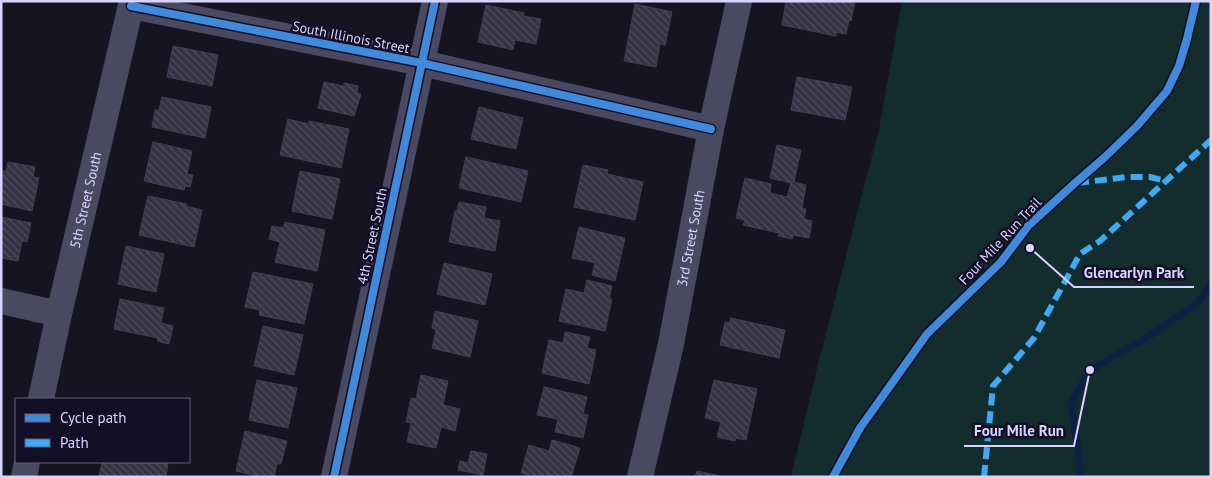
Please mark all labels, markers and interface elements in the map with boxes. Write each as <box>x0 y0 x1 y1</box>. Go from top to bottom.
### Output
street label: South Illinois Street <box>291 17 411 57</box>
street label: 5th Street South <box>66 150 106 250</box>
street label: 4th Street South <box>353 186 391 286</box>
street label: 3rd Street South <box>673 188 708 288</box>
street label: Four Mile Run Trail <box>955 194 1045 288</box>
callout: Glencarlyn Park <box>1074 257 1194 287</box>
text: Glencarlyn Park <box>1084 263 1185 282</box>
legend <box>15 398 190 463</box>
text: Cycle path <box>60 408 126 427</box>
callout: Four Mile Run <box>964 416 1074 446</box>
text: Four Mile Run <box>974 421 1064 440</box>
text: Path <box>60 433 89 452</box>

